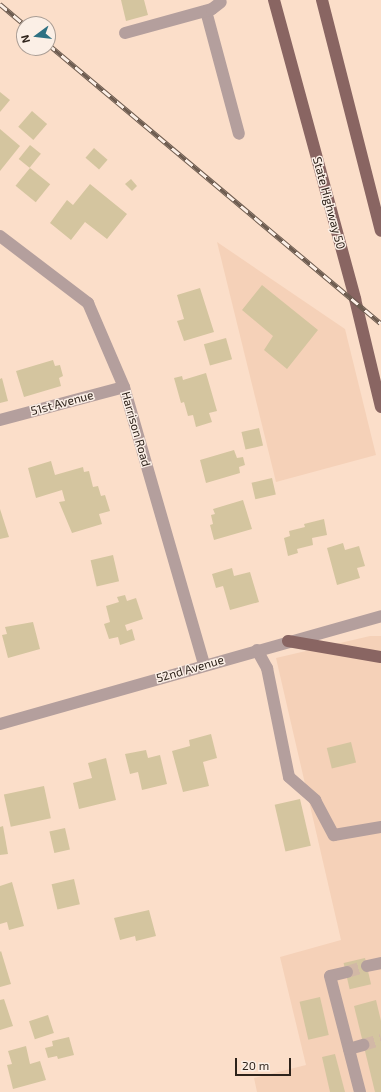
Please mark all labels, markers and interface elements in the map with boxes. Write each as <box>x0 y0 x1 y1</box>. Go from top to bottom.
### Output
north arrow <box>16 16 56 56</box>
text: N <box>18 33 32 45</box>
street label: State Highway 50 <box>310 155 348 251</box>
street label: 51st Avenue <box>29 388 95 418</box>
street label: Harrison Road <box>118 390 154 468</box>
street label: 52nd Avenue <box>154 652 226 686</box>
scale bar <box>237 1050 293 1076</box>
text: 20 m <box>242 1058 269 1072</box>

